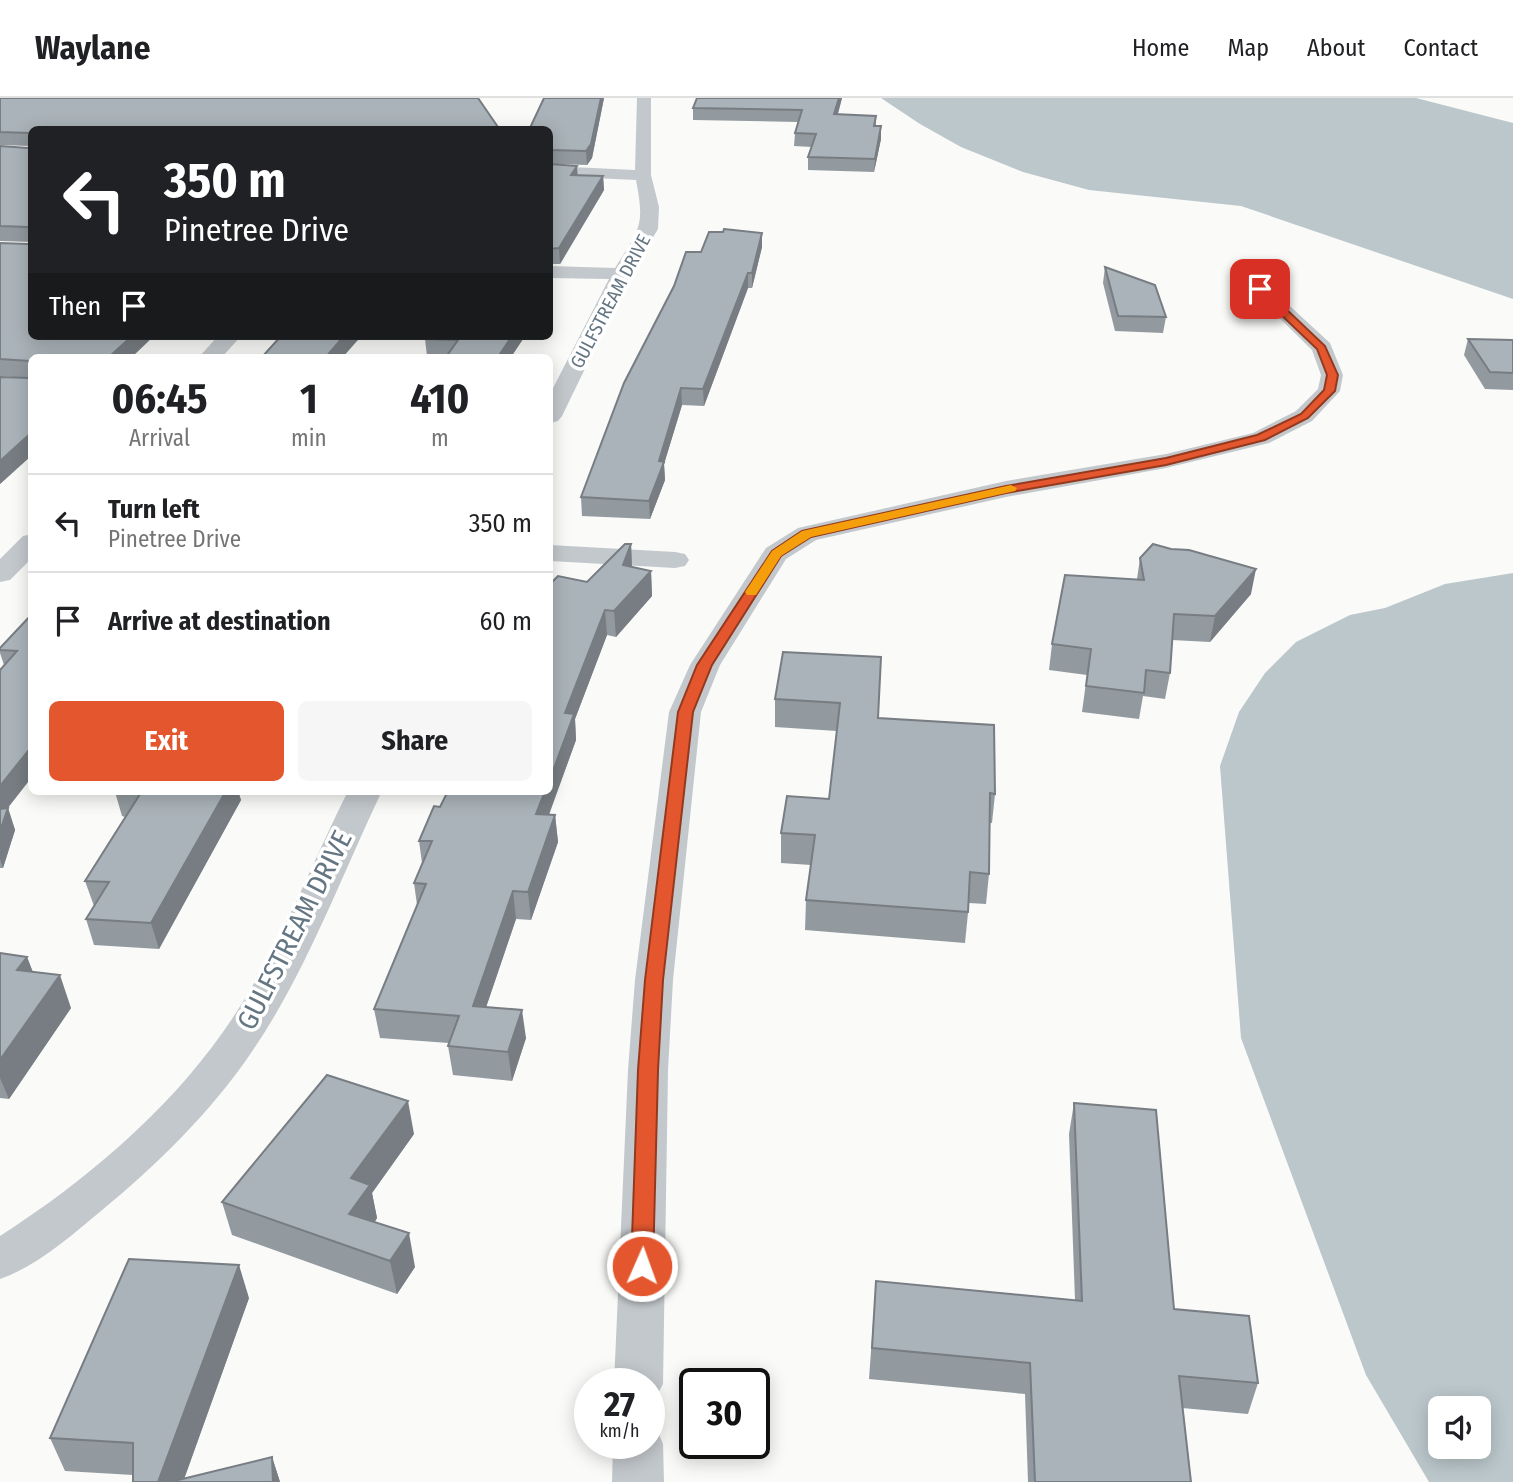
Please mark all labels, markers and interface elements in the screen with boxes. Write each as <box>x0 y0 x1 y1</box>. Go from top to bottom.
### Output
text: Waylane <box>35 28 150 68</box>
text: Home <box>1132 34 1189 62</box>
text: Map <box>1227 34 1269 62</box>
text: About <box>1307 34 1365 62</box>
text: Contact <box>1403 34 1478 62</box>
text: 350 m <box>164 151 286 210</box>
icon: left <box>49 154 140 245</box>
text: Pinetree Drive <box>164 211 349 249</box>
street label: GULFSTREAM DRIVE <box>565 230 655 372</box>
pin <box>1230 259 1290 319</box>
icon: arrive <box>1241 270 1279 308</box>
icon: arrive <box>115 287 153 325</box>
text: Then <box>49 291 101 322</box>
text: 06:45 <box>111 374 208 424</box>
text: 1 <box>300 374 318 424</box>
text: 410 <box>410 374 470 424</box>
text: Arrival <box>129 424 190 452</box>
text: min <box>291 424 327 452</box>
text: m <box>431 424 449 452</box>
text: Turn left <box>108 494 200 525</box>
icon: left <box>49 504 87 542</box>
text: 350 m <box>469 508 532 539</box>
text: Pinetree Drive <box>108 525 241 553</box>
icon: arrive <box>49 602 87 640</box>
text: Arrive at destination <box>108 606 331 637</box>
text: 60 m <box>479 606 532 637</box>
button: Exit <box>49 701 284 781</box>
button: Share <box>298 701 532 781</box>
street label: GULFSTREAM DRIVE <box>230 825 359 1035</box>
position arrow <box>605 1229 679 1303</box>
speed limit sign: 30 <box>679 1368 770 1459</box>
text: 27 <box>604 1383 635 1425</box>
map controls <box>1428 1396 1491 1459</box>
button: sound <box>1428 1396 1491 1459</box>
text: km/h <box>599 1420 640 1442</box>

